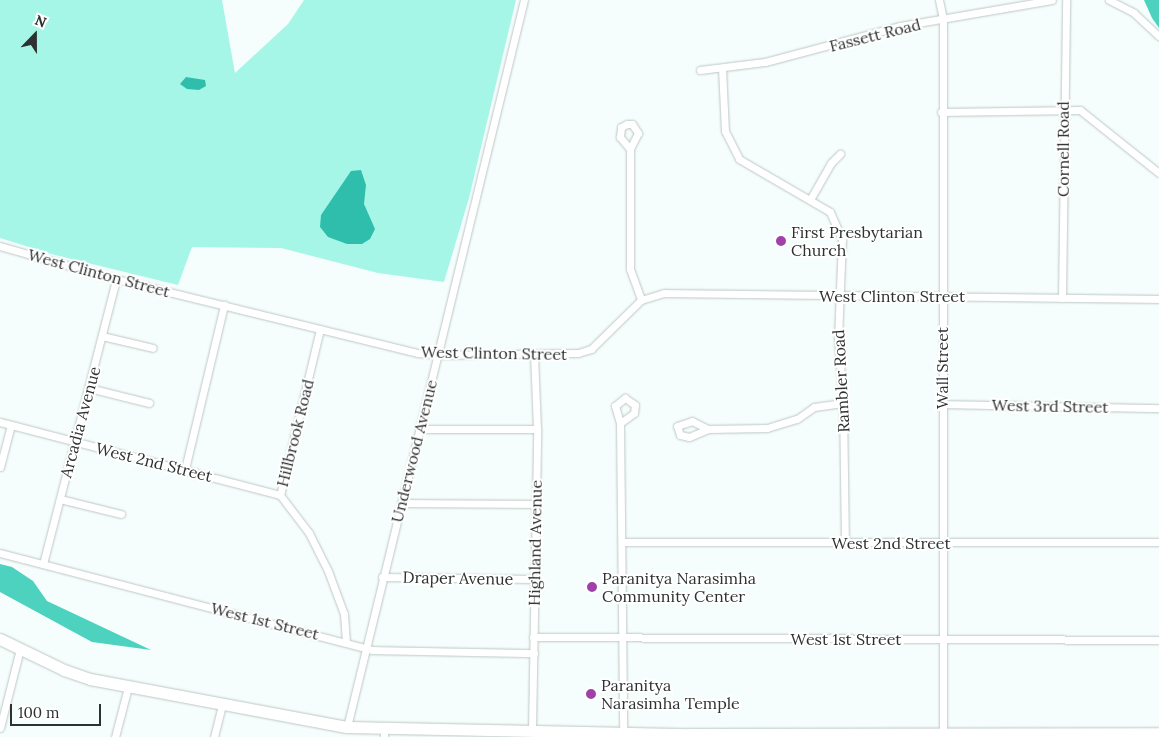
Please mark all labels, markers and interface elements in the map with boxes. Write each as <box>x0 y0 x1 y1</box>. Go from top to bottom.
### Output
north arrow <box>10 10 60 60</box>
text: N <box>32 11 49 31</box>
street label: Fassett Road <box>827 14 923 56</box>
street label: Cornell Road <box>1053 101 1073 197</box>
place label: First Presbytarian Church <box>791 222 923 260</box>
marker: First Presbytarian Church <box>775 235 787 247</box>
street label: West Clinton Street <box>26 245 172 301</box>
street label: West Clinton Street <box>819 286 965 306</box>
street label: Wall Street <box>932 327 952 409</box>
street label: Rambler Road <box>829 329 853 433</box>
street label: West Clinton Street <box>421 342 567 364</box>
street label: Arcadia Avenue <box>56 364 104 480</box>
street label: Hillbrook Road <box>272 377 318 489</box>
street label: Underwood Avenue <box>387 378 441 524</box>
street label: West 3rd Street <box>992 395 1108 417</box>
street label: West 2nd Street <box>94 438 214 486</box>
street label: Highland Avenue <box>524 480 546 606</box>
street label: West 2nd Street <box>831 533 951 553</box>
street label: Draper Avenue <box>403 567 513 589</box>
place label: Paranitya Narasimha Community Center <box>602 568 756 606</box>
marker: Paranitya Narasimha Community Center <box>586 581 598 593</box>
street label: West 1st Street <box>209 598 321 644</box>
street label: West 1st Street <box>791 629 901 649</box>
place label: Paranitya Narasimha Temple <box>601 675 740 713</box>
marker: Paranitya Narasimha Temple <box>585 688 597 700</box>
scale bar <box>12 694 104 726</box>
text: 100 m <box>18 703 59 722</box>

